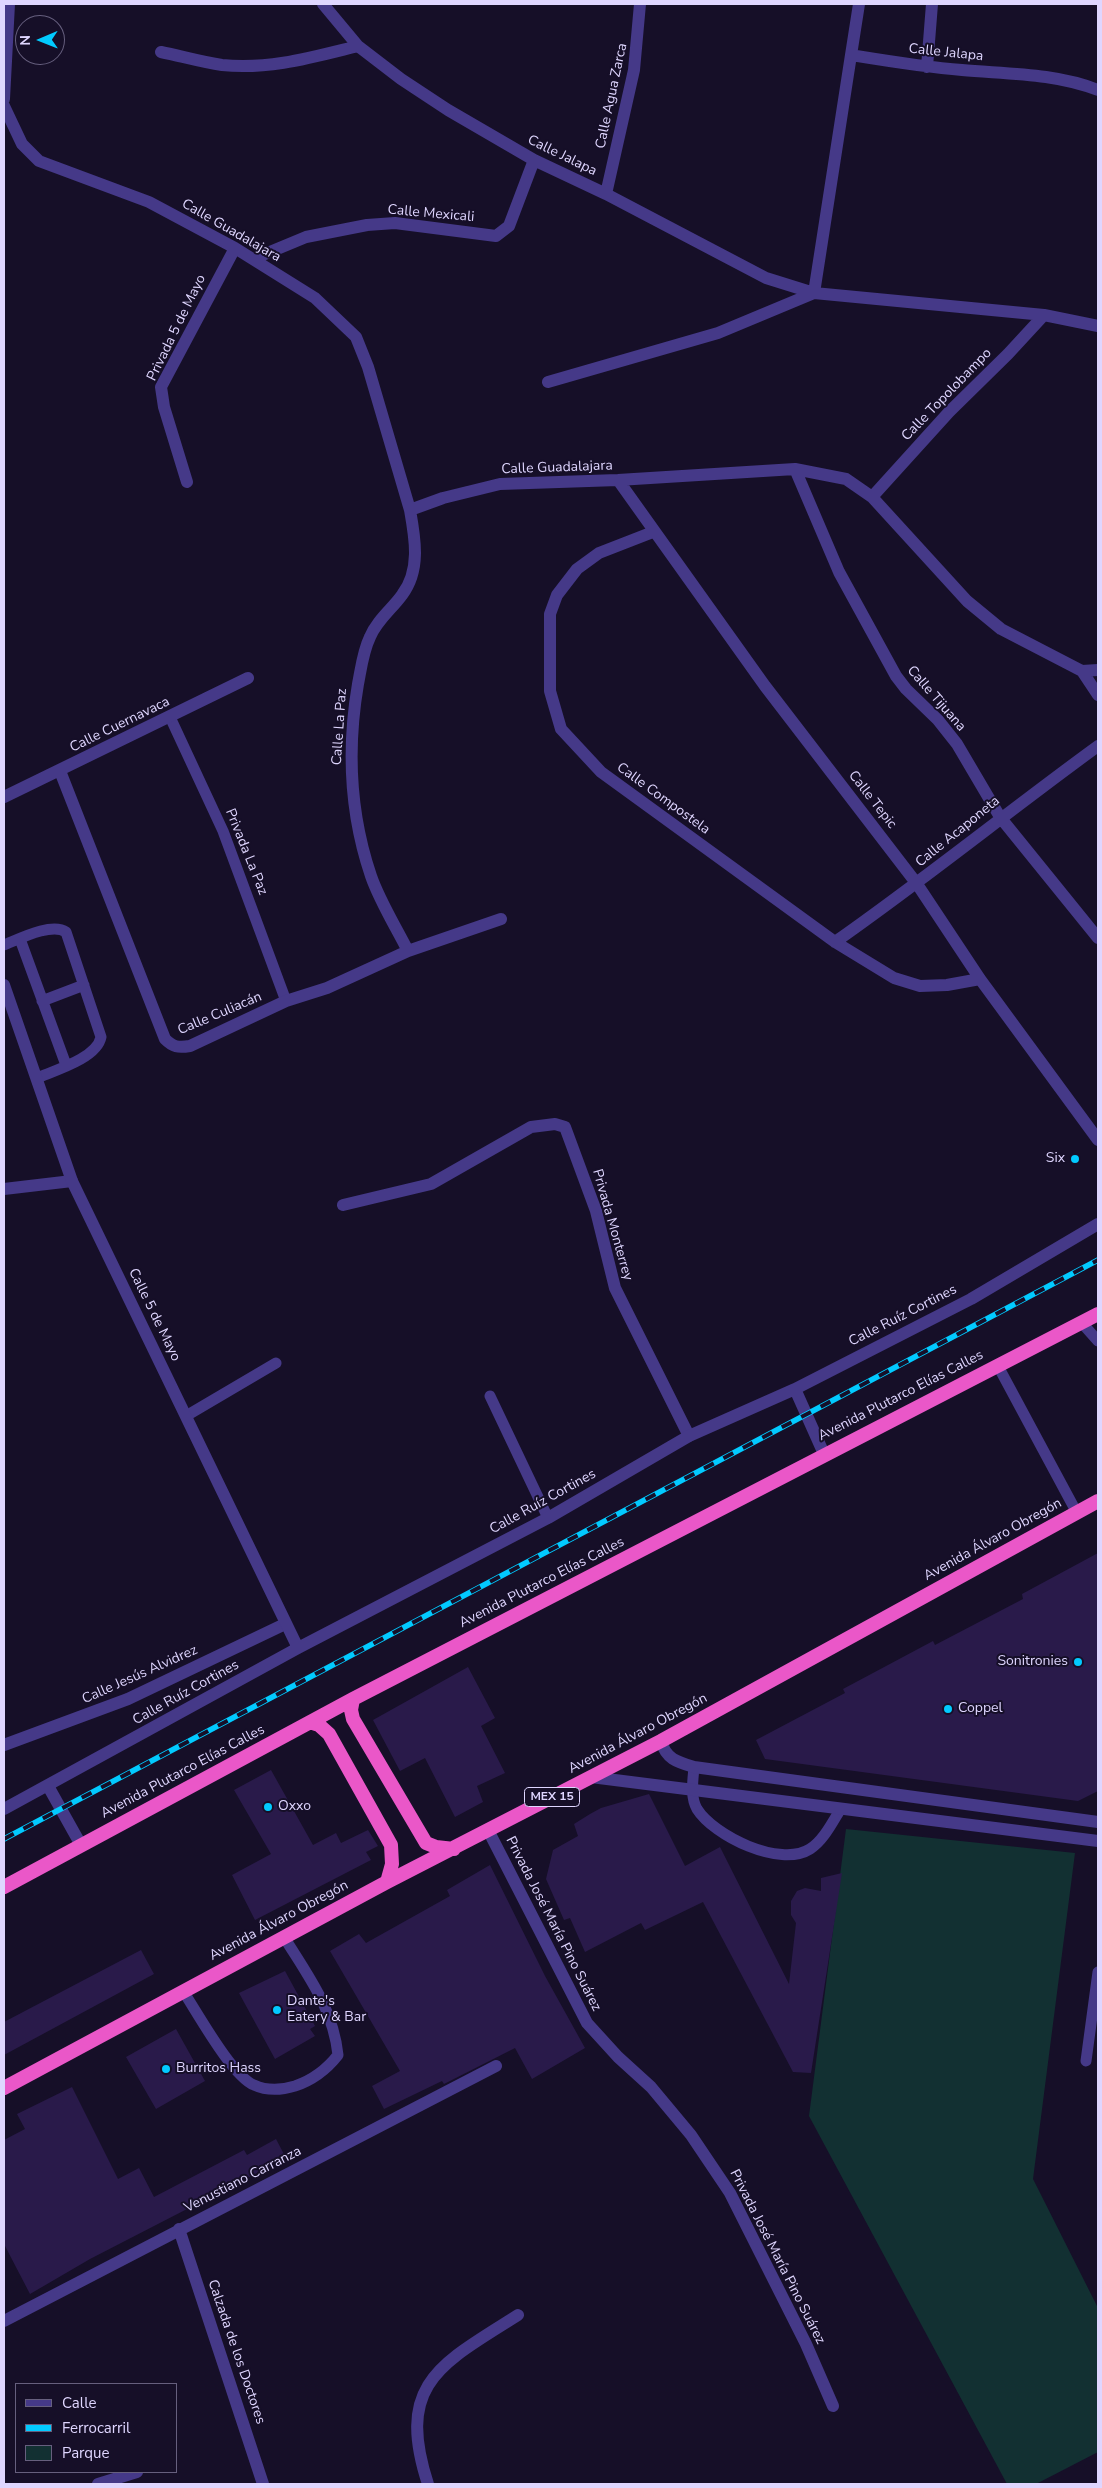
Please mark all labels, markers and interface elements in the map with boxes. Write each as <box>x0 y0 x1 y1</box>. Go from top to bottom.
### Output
north arrow <box>15 15 65 65</box>
text: N <box>16 35 35 46</box>
street label: Calle Jalapa <box>908 41 984 65</box>
street label: Calle Agua Zarca <box>593 42 631 150</box>
street label: Calle Jalapa <box>525 132 599 180</box>
street label: Calle Guadalajara <box>178 196 284 266</box>
street label: Calle Mexicali <box>387 202 475 226</box>
street label: Privada 5 de Mayo <box>144 272 210 384</box>
street label: Calle Topolobampo <box>898 345 996 445</box>
street label: Calle Guadalajara <box>501 458 613 478</box>
street label: Calle Tijuana <box>903 663 969 735</box>
street label: Calle La Paz <box>329 688 351 766</box>
street label: Calle Cuernavaca <box>67 694 173 756</box>
street label: Calle Compostela <box>613 760 713 838</box>
street label: Calle Tepic <box>844 768 900 832</box>
street label: Calle Acaponeta <box>912 793 1004 871</box>
street label: Privada La Paz <box>221 806 271 898</box>
street label: Calle Culiacán <box>175 989 265 1039</box>
place label: Six <box>1046 1151 1065 1167</box>
marker: Six <box>1069 1153 1081 1165</box>
street label: Privada Monterrey <box>588 1167 636 1283</box>
street label: Calle 5 de Mayo <box>124 1266 184 1364</box>
street label: Calle Ruíz Cortines <box>846 1282 960 1350</box>
street label: Avenida Plutarco Elías Calles <box>816 1347 986 1445</box>
street label: Calle Ruíz Cortines <box>487 1466 599 1538</box>
street label: Avenida Álvaro Obregón <box>921 1495 1065 1585</box>
street label: Avenida Plutarco Elías Calles <box>457 1534 627 1632</box>
street label: Calle Jesús Alvidrez <box>80 1642 200 1708</box>
place label: Sonitronies <box>997 1654 1068 1670</box>
marker: Sonitronies <box>1072 1656 1084 1668</box>
street label: Calle Ruíz Cortines <box>130 1657 242 1729</box>
street label: Avenida Álvaro Obregón <box>566 1690 710 1778</box>
place label: Coppel <box>958 1701 1003 1717</box>
marker: Coppel <box>942 1703 954 1715</box>
street label: Avenida Plutarco Elías Calles <box>98 1722 268 1822</box>
road number: MEX 15 <box>524 1788 580 1806</box>
place label: Oxxo <box>278 1799 311 1815</box>
marker: Oxxo <box>262 1801 274 1813</box>
street label: Privada José María Pino Suárez <box>502 1834 604 2014</box>
street label: Avenida Álvaro Obregón <box>207 1877 351 1965</box>
place label: Dante's Eatery & Bar <box>287 1994 366 2026</box>
marker: Dante's Eatery & Bar <box>271 2004 283 2016</box>
place label: Burritos Hass <box>176 2061 261 2077</box>
marker: Burritos Hass <box>160 2063 172 2075</box>
street label: Venustiano Carranza <box>182 2143 304 2217</box>
street label: Privada José María Pino Suárez <box>726 2167 828 2347</box>
street label: Calzada de los Doctores <box>203 2278 269 2426</box>
legend <box>15 2383 178 2473</box>
text: Calle <box>62 2393 97 2413</box>
text: Ferrocarril <box>62 2418 130 2438</box>
text: Parque <box>62 2443 110 2463</box>

